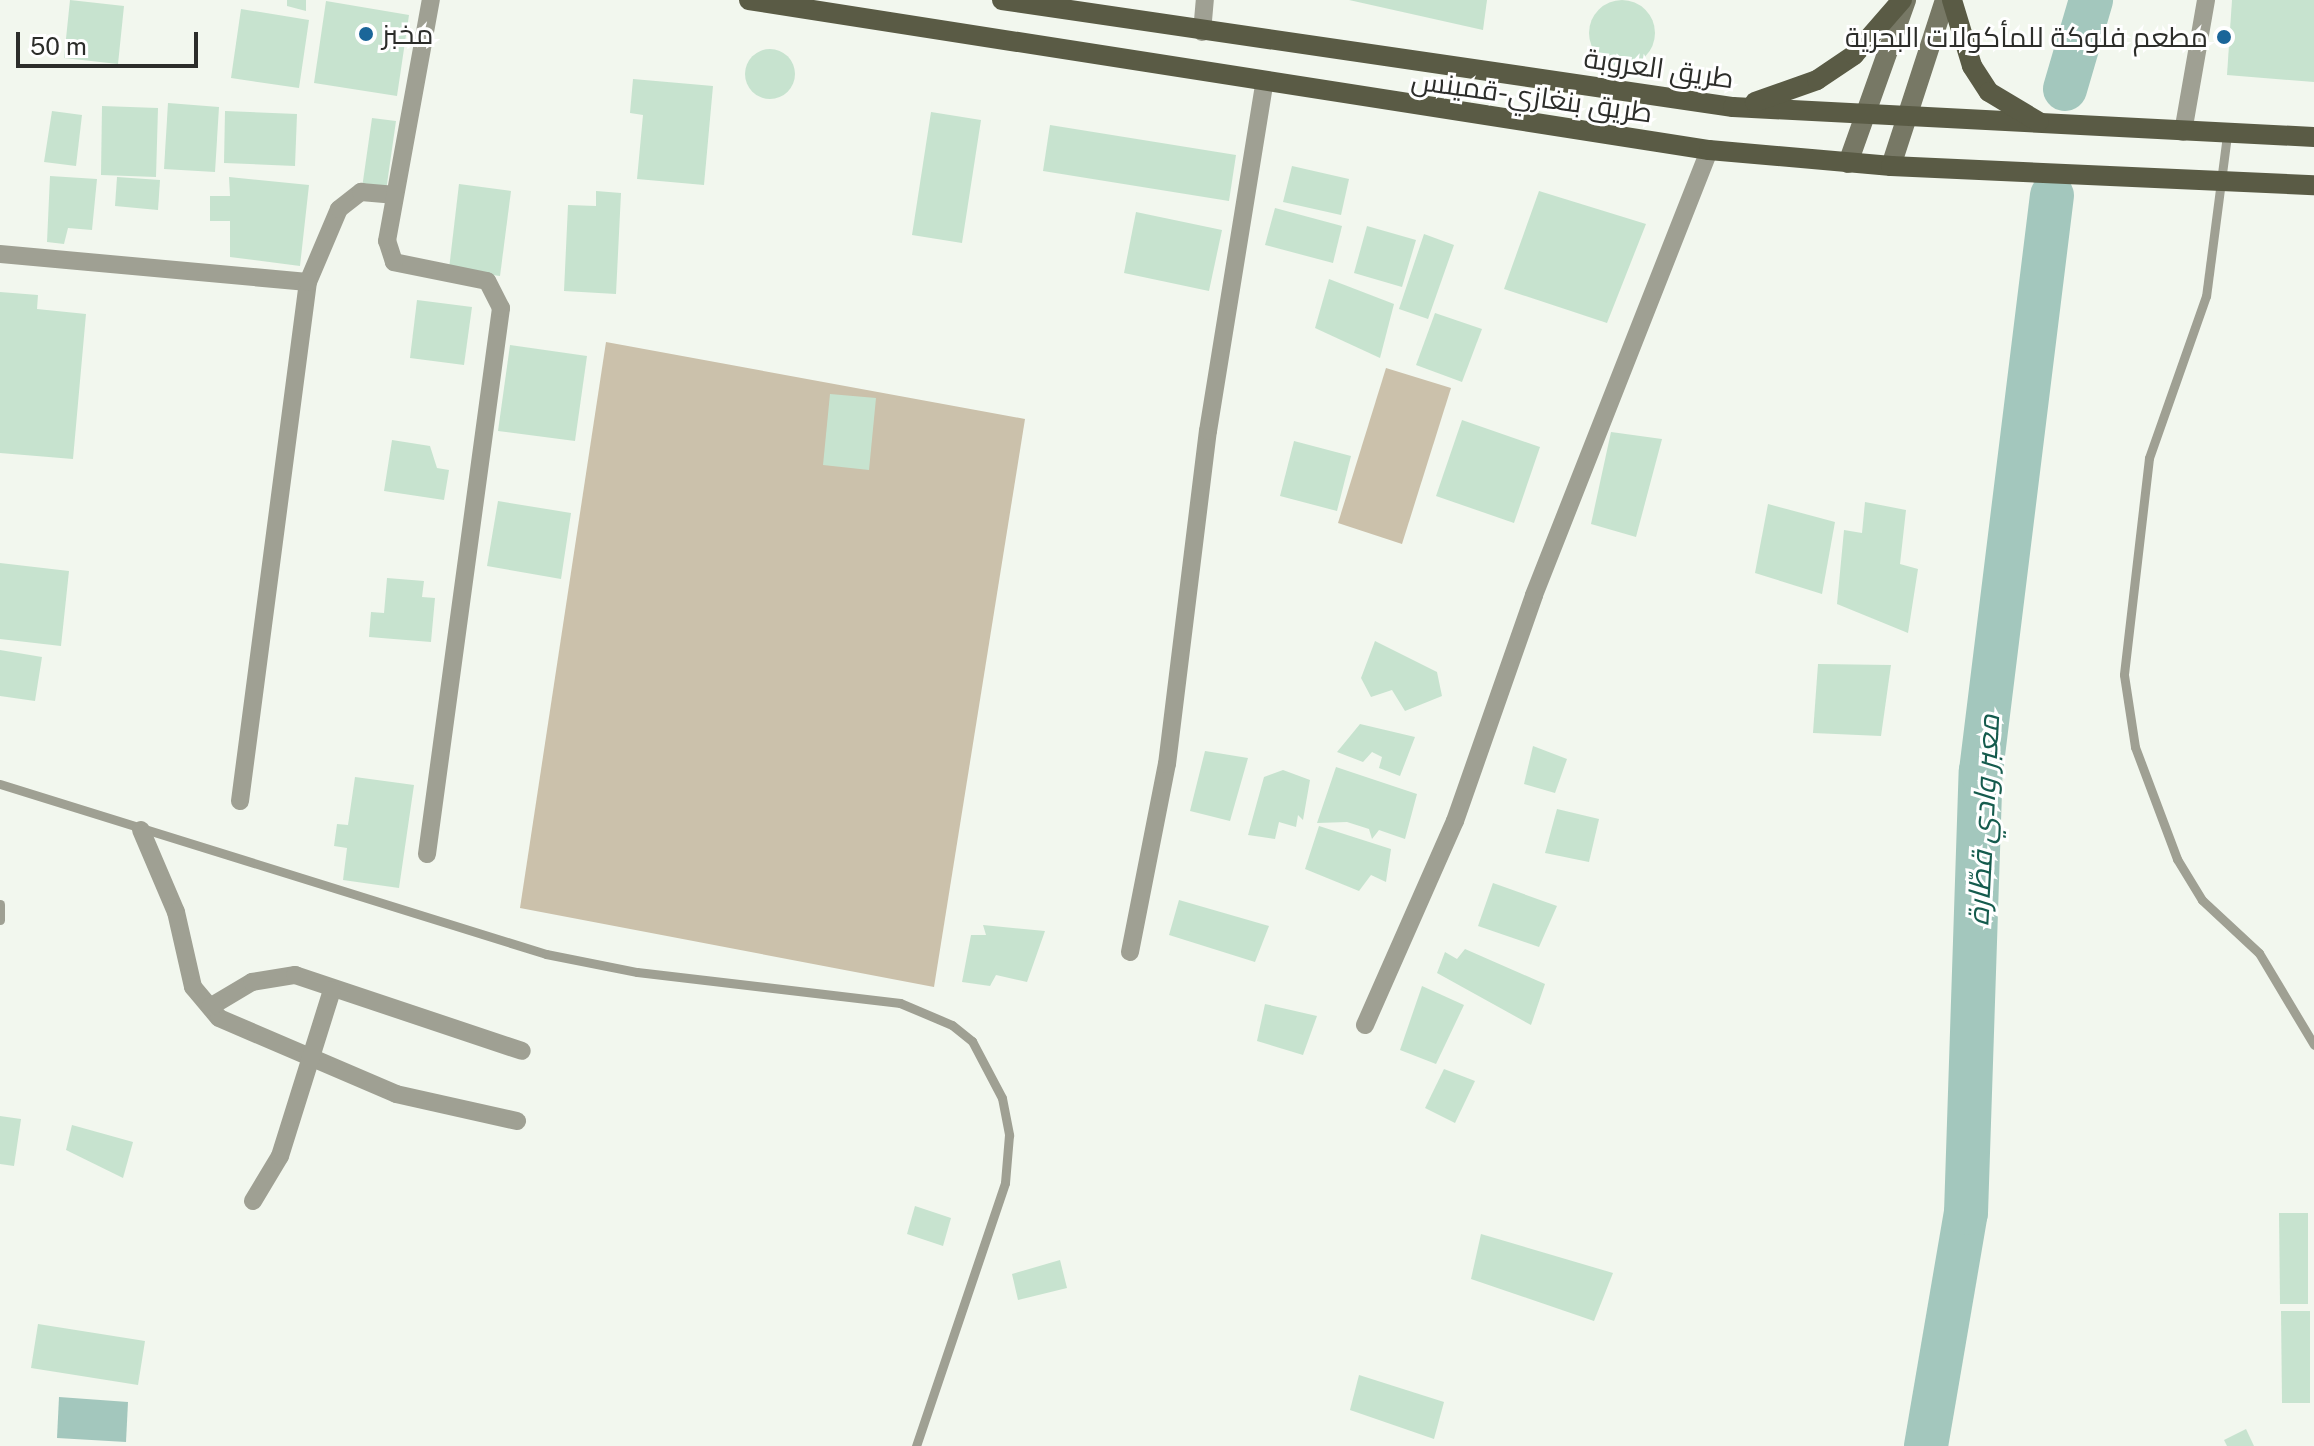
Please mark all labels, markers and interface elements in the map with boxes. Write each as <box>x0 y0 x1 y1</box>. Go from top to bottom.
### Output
scale bar <box>20 16 202 66</box>
place label: مخبز <box>382 17 433 51</box>
place label: مطعم فلوكة للمأكولات البحرية <box>1845 20 2208 54</box>
marker: مخبز <box>357 25 375 43</box>
marker: مطعم فلوكة للمأكولات البحرية <box>2215 28 2233 46</box>
text: 50 m <box>30 32 87 60</box>
street label: طريق العروبة <box>1582 41 1736 95</box>
street label: طريق بنغازي-قمينس <box>1409 62 1655 130</box>
water label: معبر وادي قطّارة <box>1959 713 2007 927</box>

